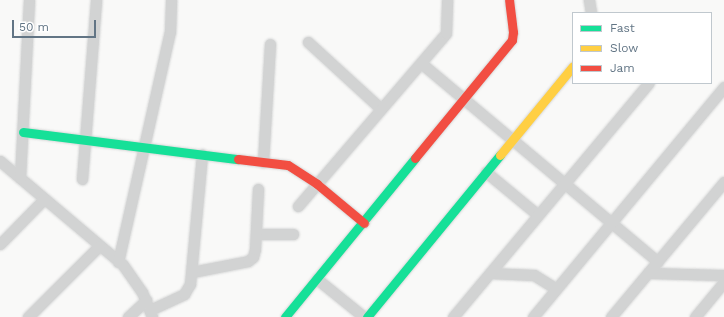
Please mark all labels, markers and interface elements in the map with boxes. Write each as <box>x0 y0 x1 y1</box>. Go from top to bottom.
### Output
scale bar <box>14 12 98 38</box>
legend <box>572 12 712 84</box>
text: 50 m <box>19 20 49 34</box>
text: Fast <box>610 21 635 35</box>
text: Slow <box>610 41 638 55</box>
text: Jam <box>610 61 635 75</box>

